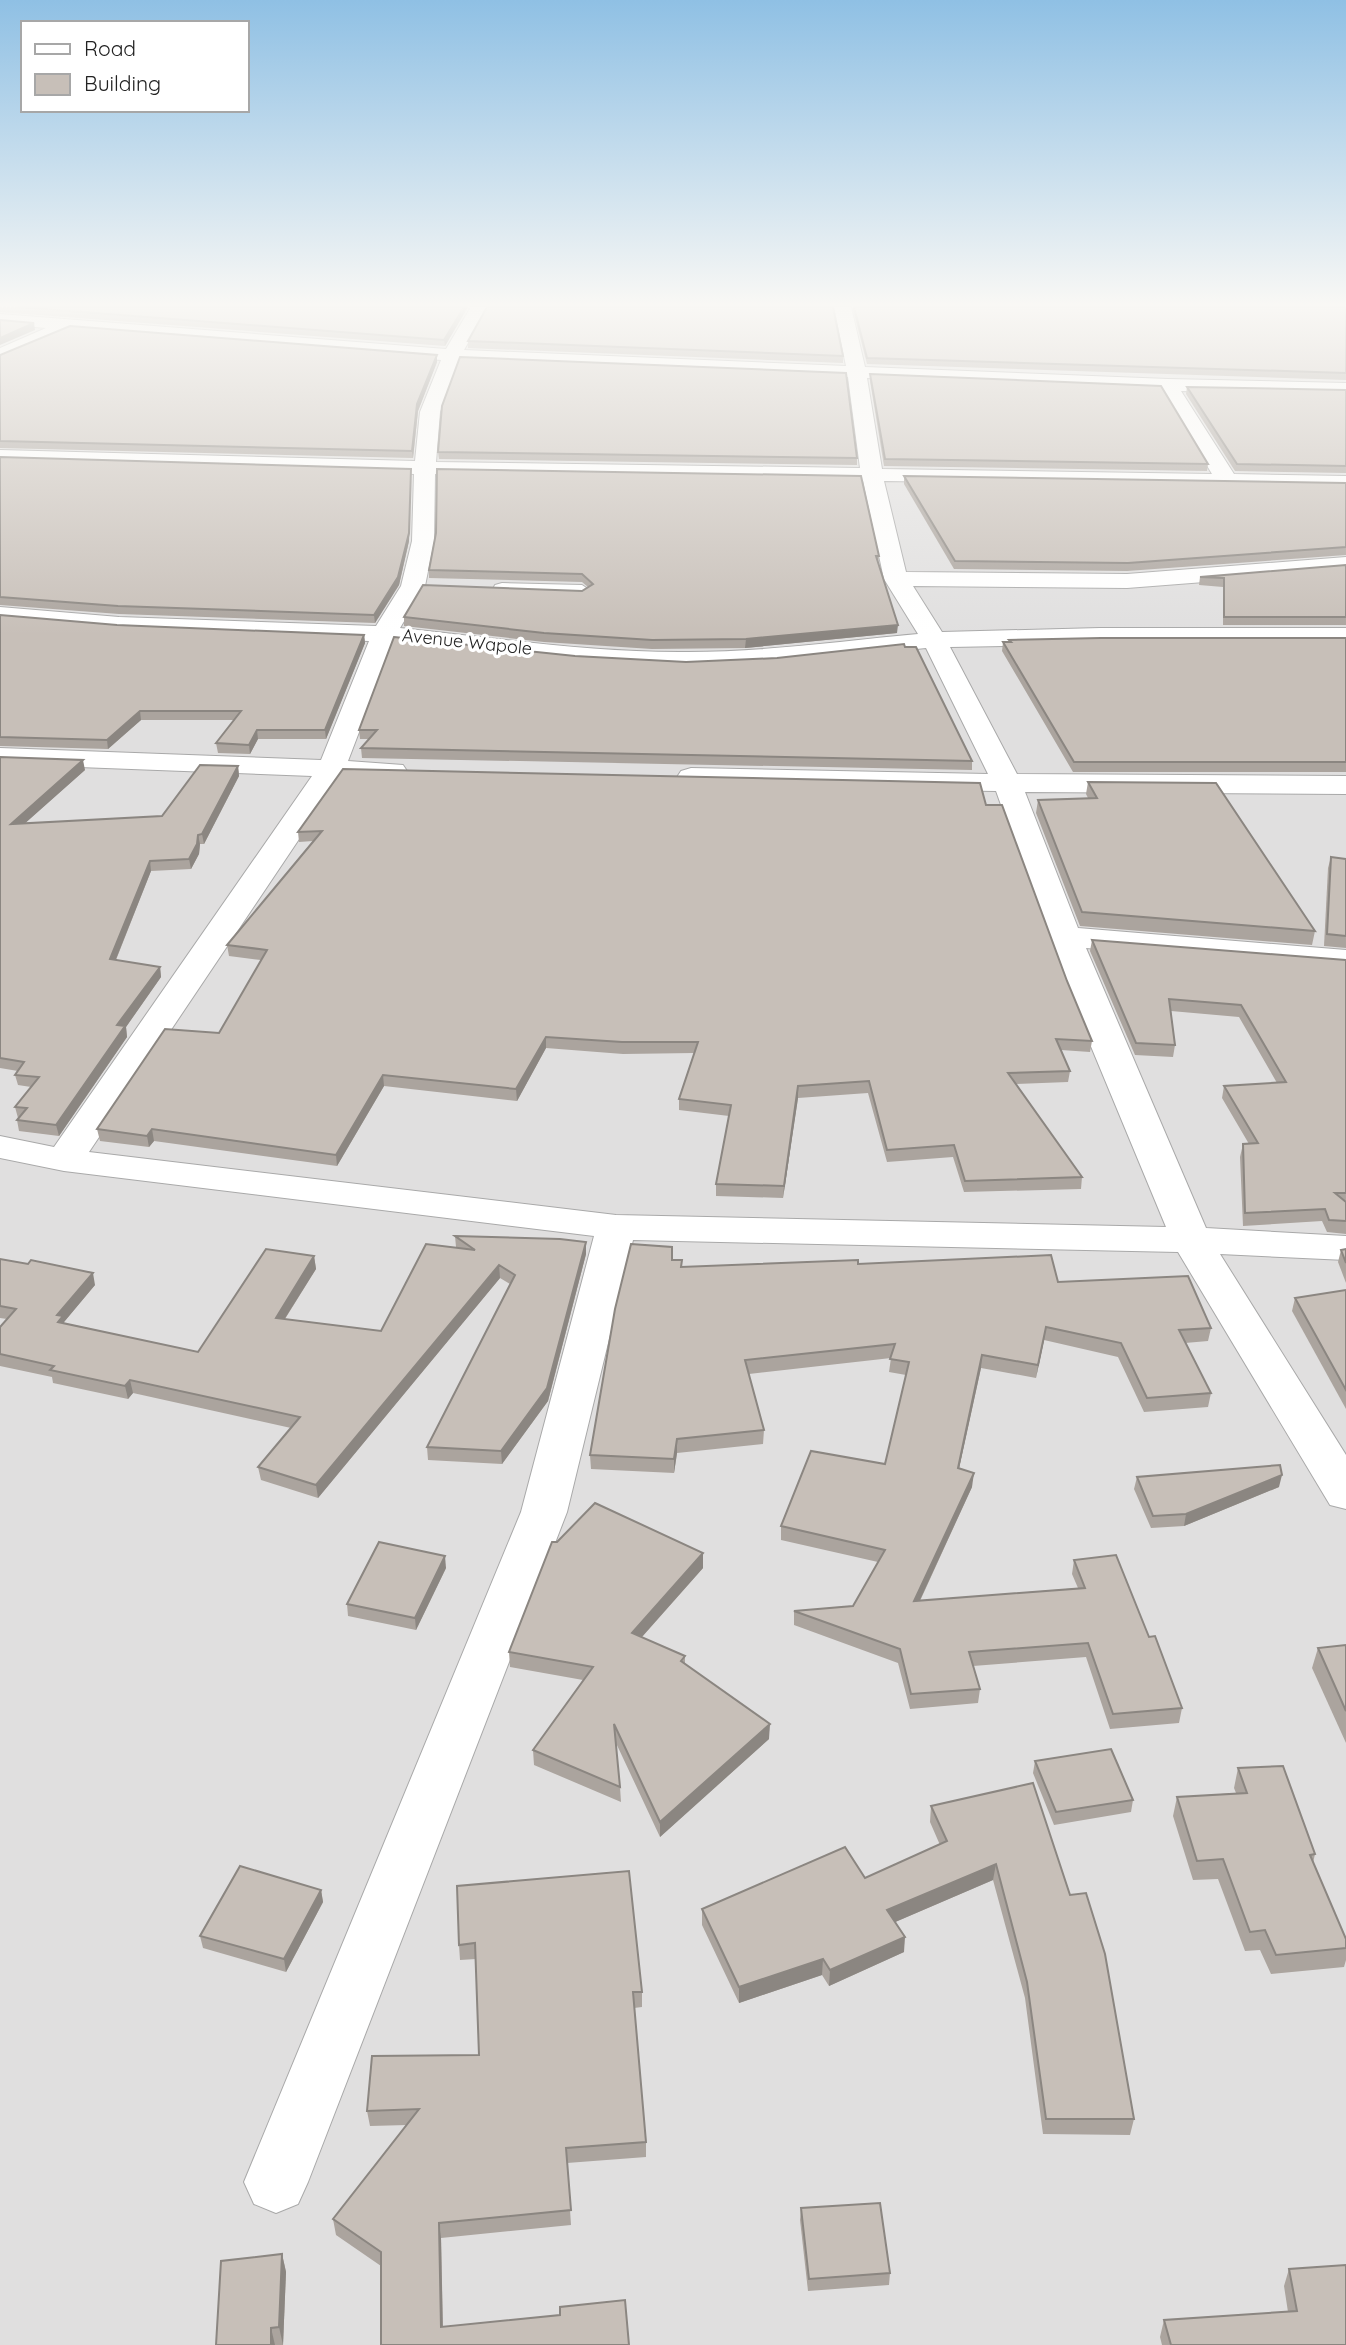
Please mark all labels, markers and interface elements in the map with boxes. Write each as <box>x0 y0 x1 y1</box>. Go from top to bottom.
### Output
legend <box>21 21 248 112</box>
text: Road <box>84 35 136 61</box>
text: Building <box>84 70 161 96</box>
street label: Avenue Wapole <box>401 623 533 660</box>

